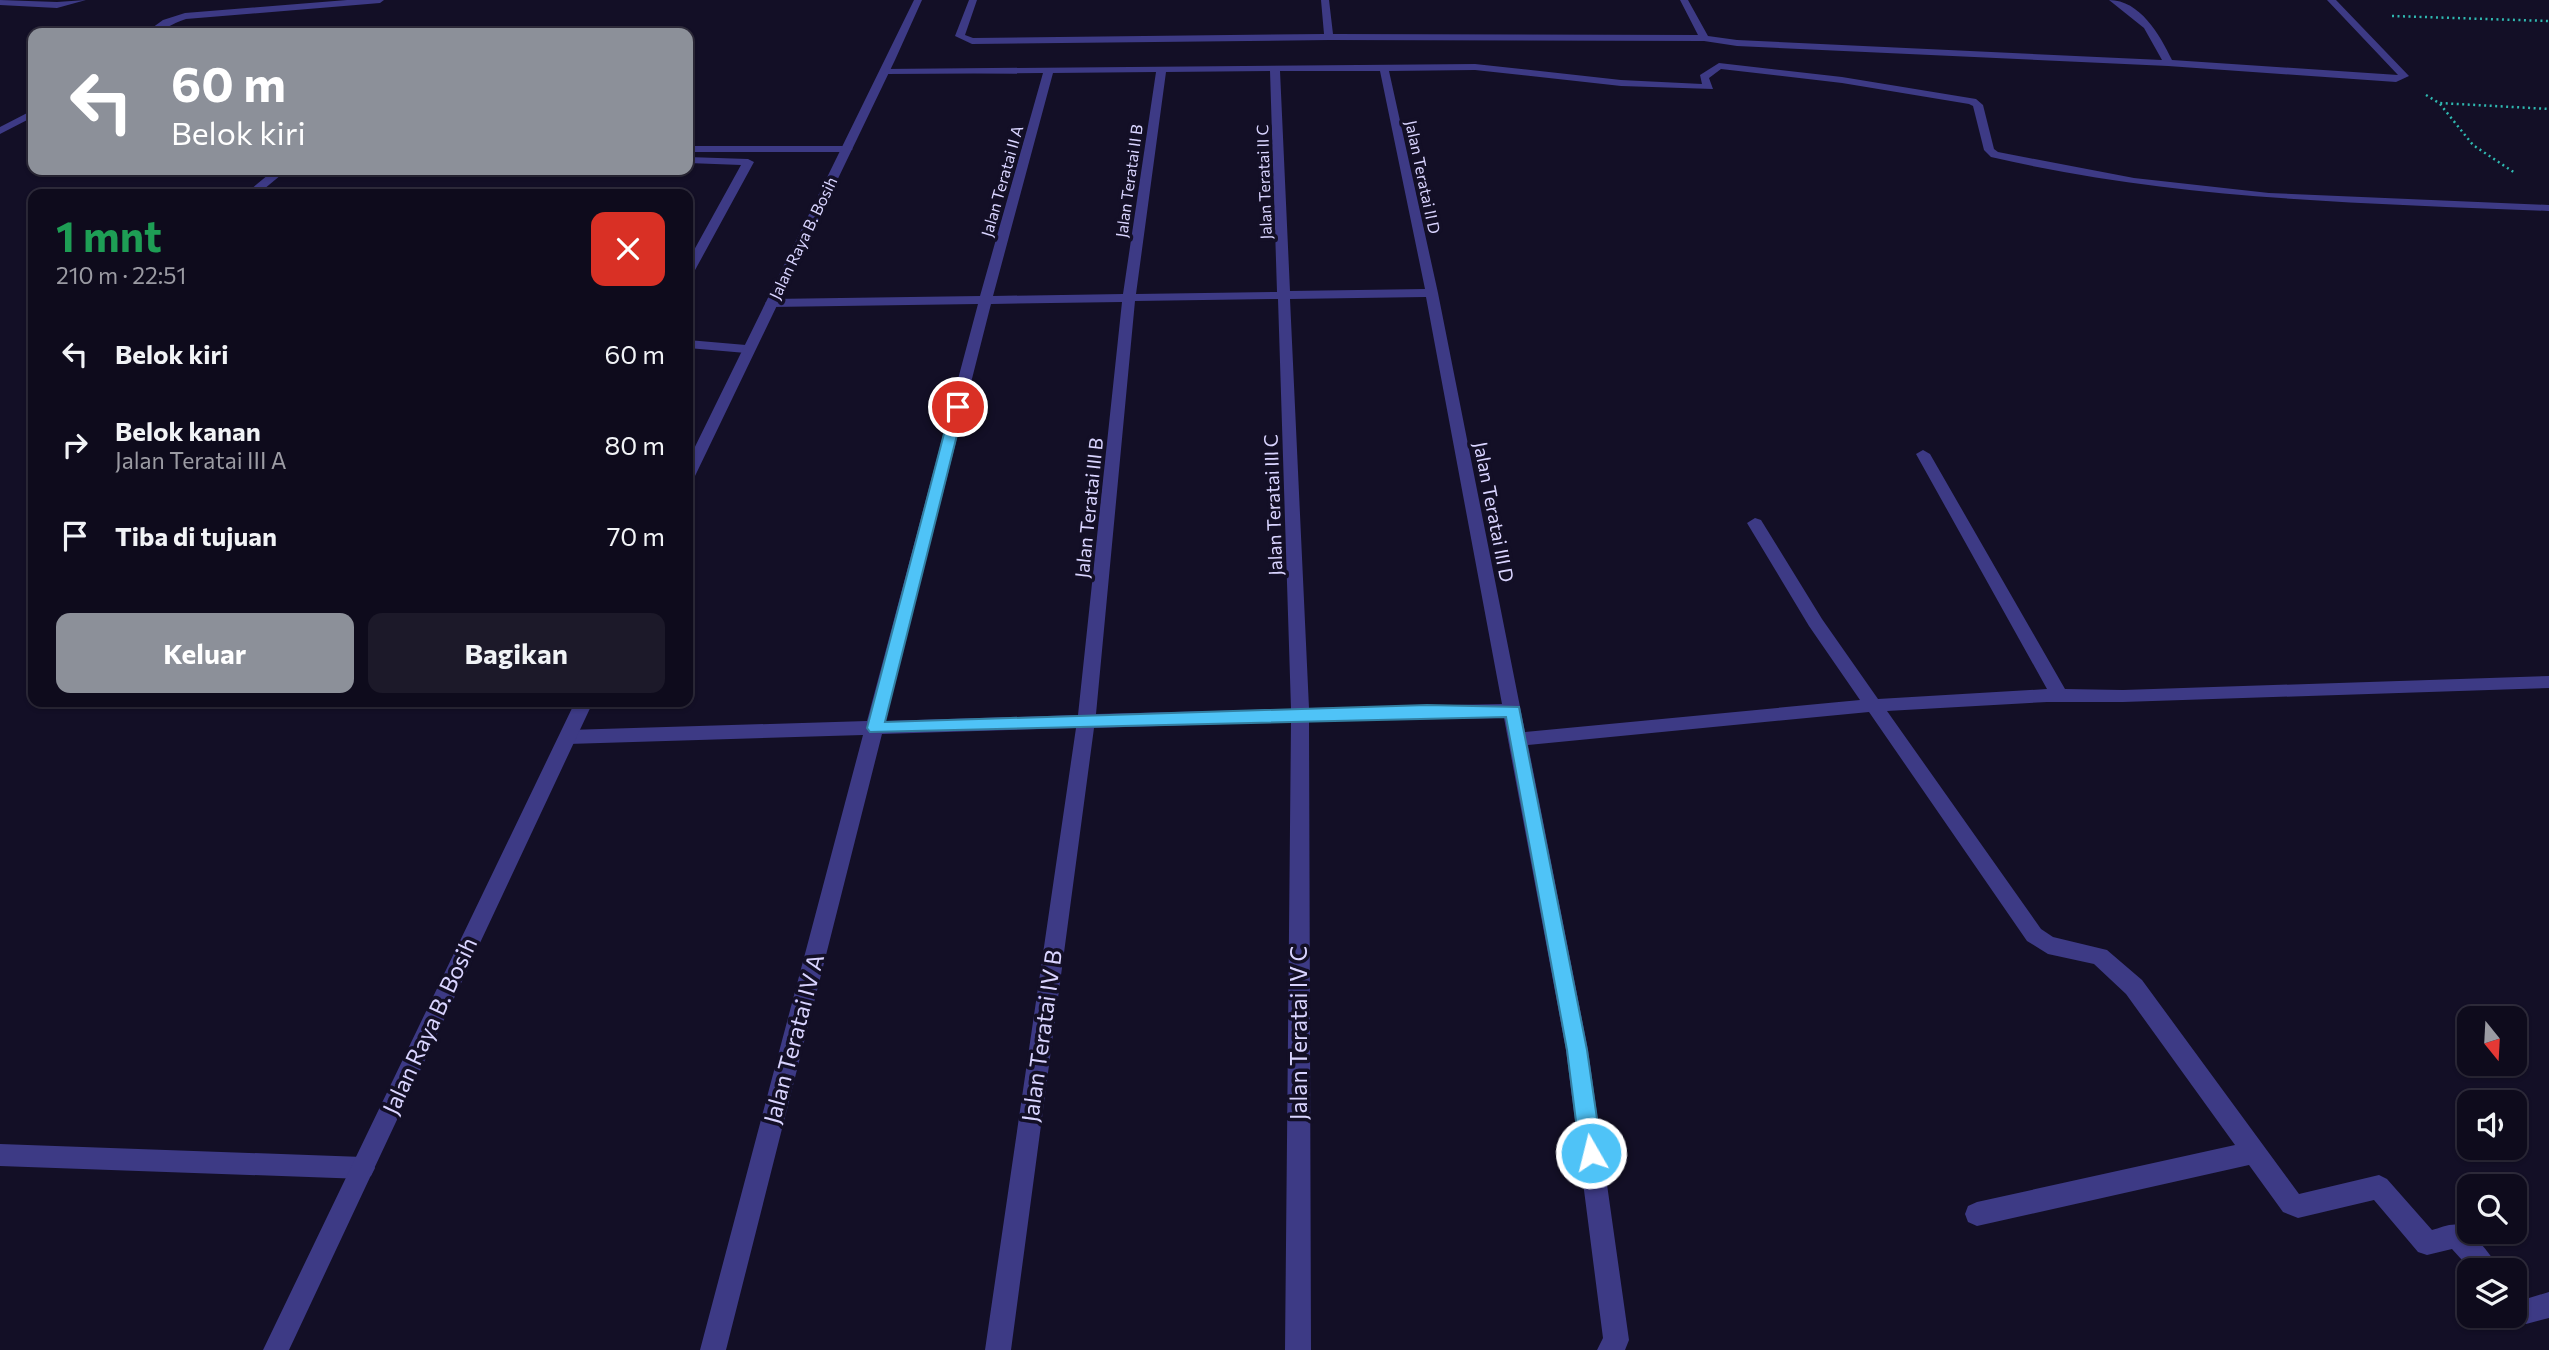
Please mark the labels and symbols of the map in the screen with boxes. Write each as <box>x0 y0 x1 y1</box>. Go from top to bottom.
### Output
street label: Jalan Teratai II D <box>1402 118 1445 235</box>
street label: Jalan Teratai II A <box>977 123 1026 239</box>
street label: Jalan Teratai II B <box>1111 123 1146 239</box>
street label: Jalan Teratai II C <box>1252 124 1275 240</box>
street label: Jalan Raya B. Bosih <box>765 174 840 302</box>
pin <box>928 377 988 437</box>
street label: Jalan Teratai III C <box>1259 434 1286 576</box>
street label: Jalan Teratai III B <box>1070 437 1107 579</box>
street label: Jalan Teratai III D <box>1470 440 1519 584</box>
street label: Jalan Raya B. Bosih <box>376 933 482 1118</box>
street label: Jalan Teratai IV C <box>1284 946 1312 1120</box>
street label: Jalan Teratai IV B <box>1015 948 1067 1124</box>
street label: Jalan Teratai IV A <box>757 951 829 1127</box>
north arrow <box>2457 1006 2527 1076</box>
position arrow <box>1554 1116 1628 1190</box>

